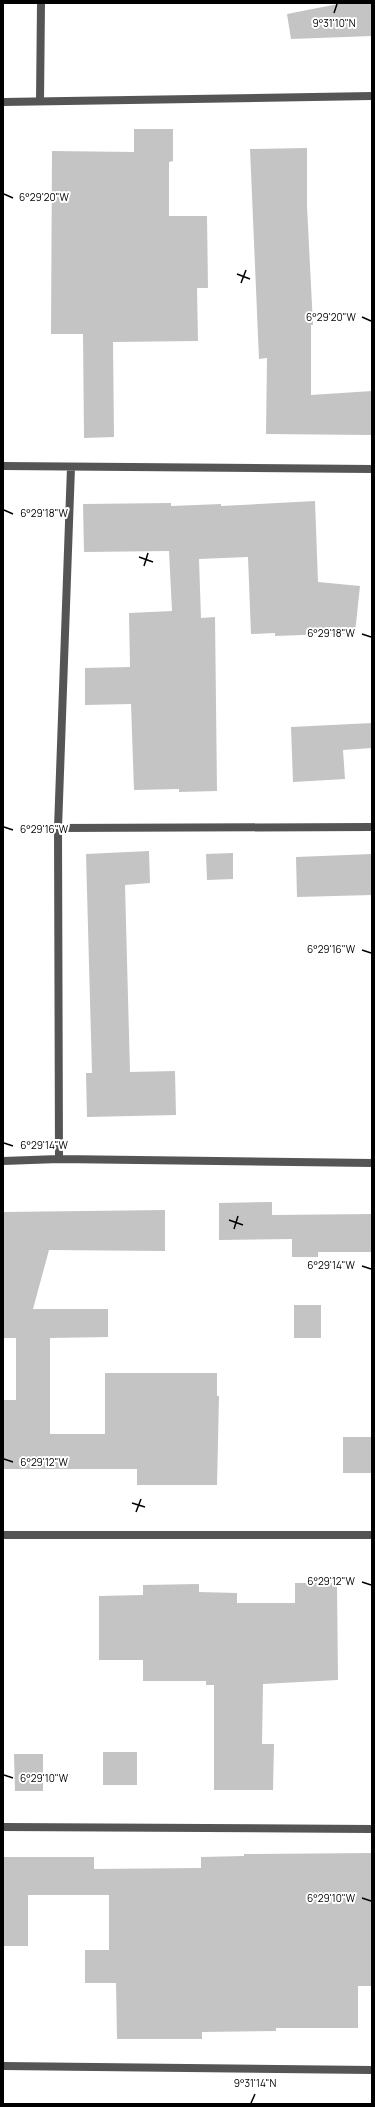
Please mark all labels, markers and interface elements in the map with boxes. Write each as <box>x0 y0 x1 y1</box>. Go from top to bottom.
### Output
text: 9°31'10"N <box>312 16 356 30</box>
text: 6°29'20"W <box>19 190 70 204</box>
text: 6°29'20"W <box>306 310 357 324</box>
text: 6°29'18"W <box>20 506 69 520</box>
text: 6°29'18"W <box>307 626 356 640</box>
text: 6°29'16"W <box>20 822 69 836</box>
text: 6°29'16"W <box>307 942 356 956</box>
text: 6°29'14"W <box>20 1138 68 1152</box>
text: 6°29'14"W <box>307 1258 355 1272</box>
text: 6°29'12"W <box>20 1455 68 1469</box>
text: 6°29'12"W <box>307 1574 355 1588</box>
text: 6°29'10"W <box>20 1771 69 1785</box>
text: 6°29'10"W <box>307 1891 356 1905</box>
text: 9°31'14"N <box>234 2076 276 2090</box>

